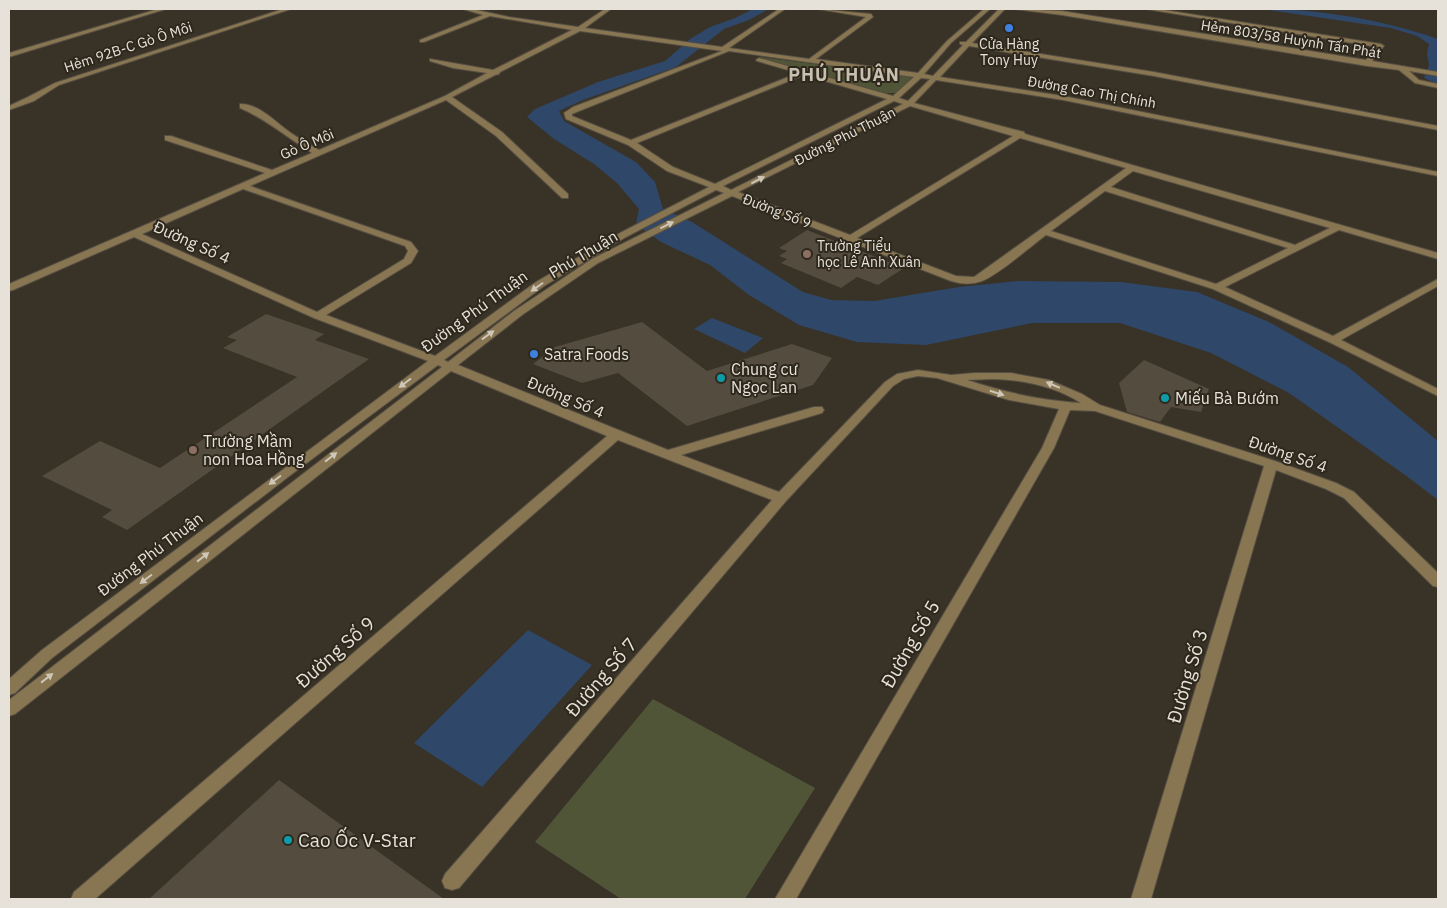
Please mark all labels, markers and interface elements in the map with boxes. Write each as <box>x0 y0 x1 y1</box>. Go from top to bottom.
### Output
street label: Hẻm 803/58 Huỳnh Tấn Phát <box>1200 16 1383 62</box>
street label: Hẻm 92B-C Gò Ô Môi <box>61 17 194 76</box>
marker: Cửa Hàng Tony Huy <box>1003 22 1015 34</box>
place label: Cửa Hàng Tony Huy <box>979 35 1040 69</box>
district label: PHÚ THUẬN <box>788 62 900 86</box>
street label: Đường Cao Thị Chính <box>1026 72 1158 112</box>
street label: Đường Phú Thuận <box>791 103 899 169</box>
street label: Gò Ô Môi <box>277 124 337 163</box>
one-way arrow <box>751 176 765 184</box>
street label: Đường Số 9 <box>740 190 814 232</box>
street label: Đường Số 4 <box>151 216 233 268</box>
one-way arrow <box>660 221 674 229</box>
street label: Phú Thuận <box>545 226 621 282</box>
place label: Trường Tiểu học Lê Anh Xuân <box>817 237 921 271</box>
marker: Trường Tiểu học Lê Anh Xuân <box>801 248 813 260</box>
street label: Đường Phú Thuận <box>417 266 531 356</box>
one-way arrow <box>530 282 543 292</box>
one-way arrow <box>481 330 495 340</box>
place label: Satra Foods <box>544 344 629 364</box>
marker: Satra Foods <box>528 348 540 360</box>
place label: Chung cư Ngọc Lan <box>731 359 798 397</box>
street label: Đường Số 4 <box>524 372 608 422</box>
marker: Chung cư Ngọc Lan <box>715 372 727 384</box>
one-way arrow <box>398 378 412 388</box>
one-way arrow <box>1046 380 1060 388</box>
place label: Miếu Bà Bướm <box>1175 388 1279 408</box>
one-way arrow <box>989 390 1004 397</box>
marker: Miếu Bà Bướm <box>1159 392 1171 404</box>
place label: Trường Mầm non Hoa Hồng <box>203 431 305 469</box>
street label: Đường Số 4 <box>1246 431 1330 477</box>
marker: Trường Mầm non Hoa Hồng <box>187 444 199 456</box>
one-way arrow <box>324 452 337 463</box>
one-way arrow <box>269 475 282 486</box>
street label: Đường Phú Thuận <box>93 508 207 600</box>
one-way arrow <box>196 551 209 562</box>
one-way arrow <box>140 573 153 584</box>
street label: Đường Số 5 <box>875 596 945 692</box>
street label: Đường Số 9 <box>290 611 380 693</box>
street label: Đường Số 3 <box>1161 626 1213 726</box>
street label: Đường Số 7 <box>560 632 642 722</box>
one-way arrow <box>40 673 53 684</box>
place label: Cao Ốc V-Star <box>298 826 416 852</box>
marker: Cao Ốc V-Star <box>282 834 294 846</box>

